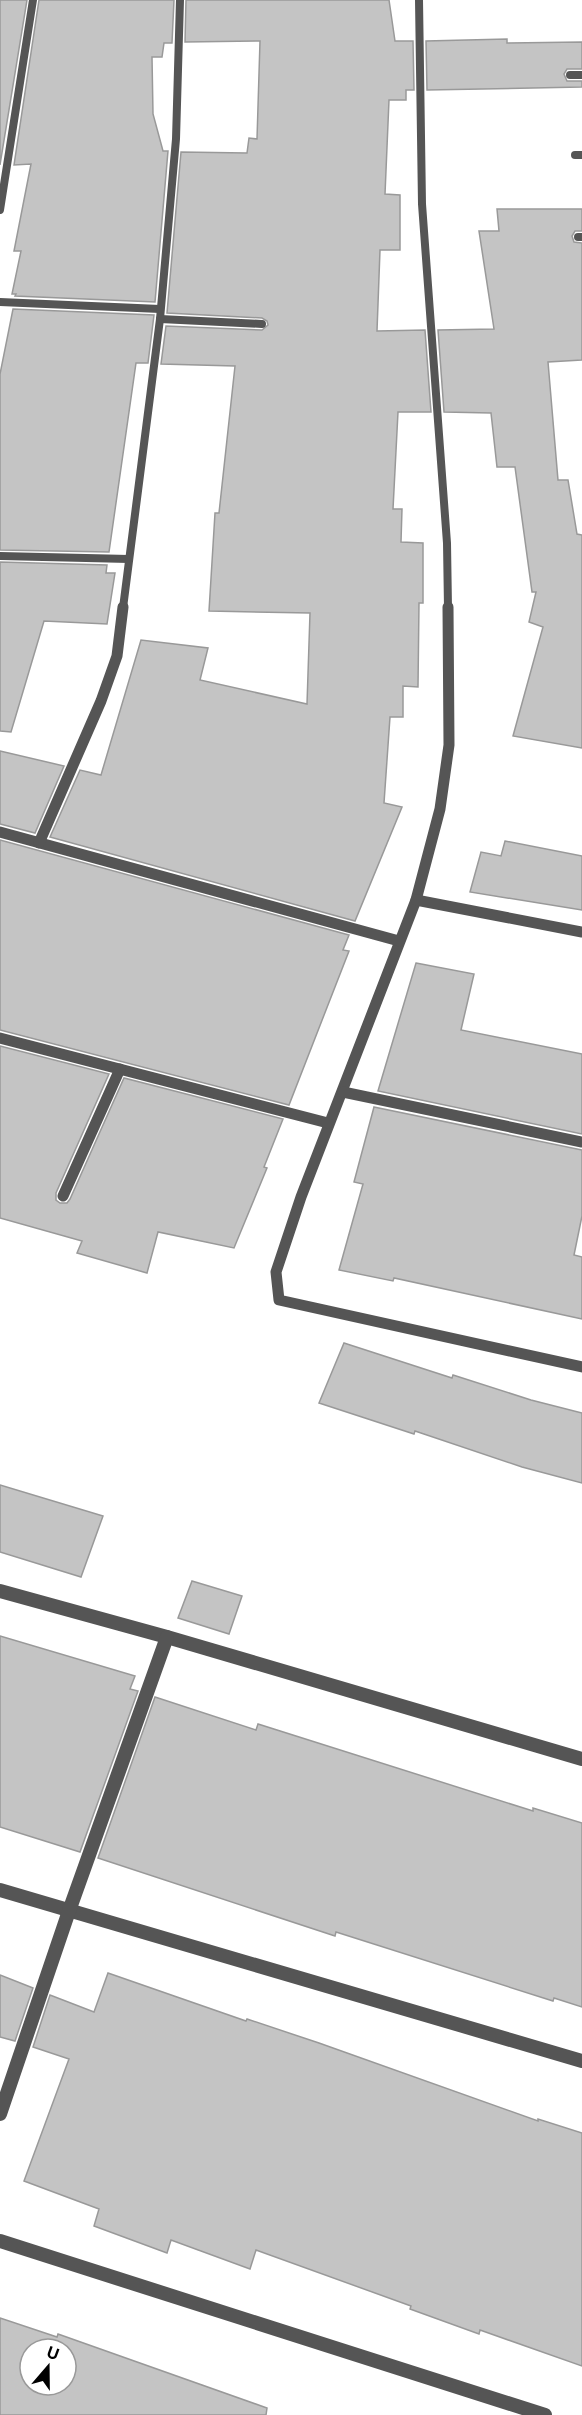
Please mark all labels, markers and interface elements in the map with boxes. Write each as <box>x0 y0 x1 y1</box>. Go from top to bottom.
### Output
north arrow <box>18 2337 78 2397</box>
text: U <box>44 2342 62 2364</box>

